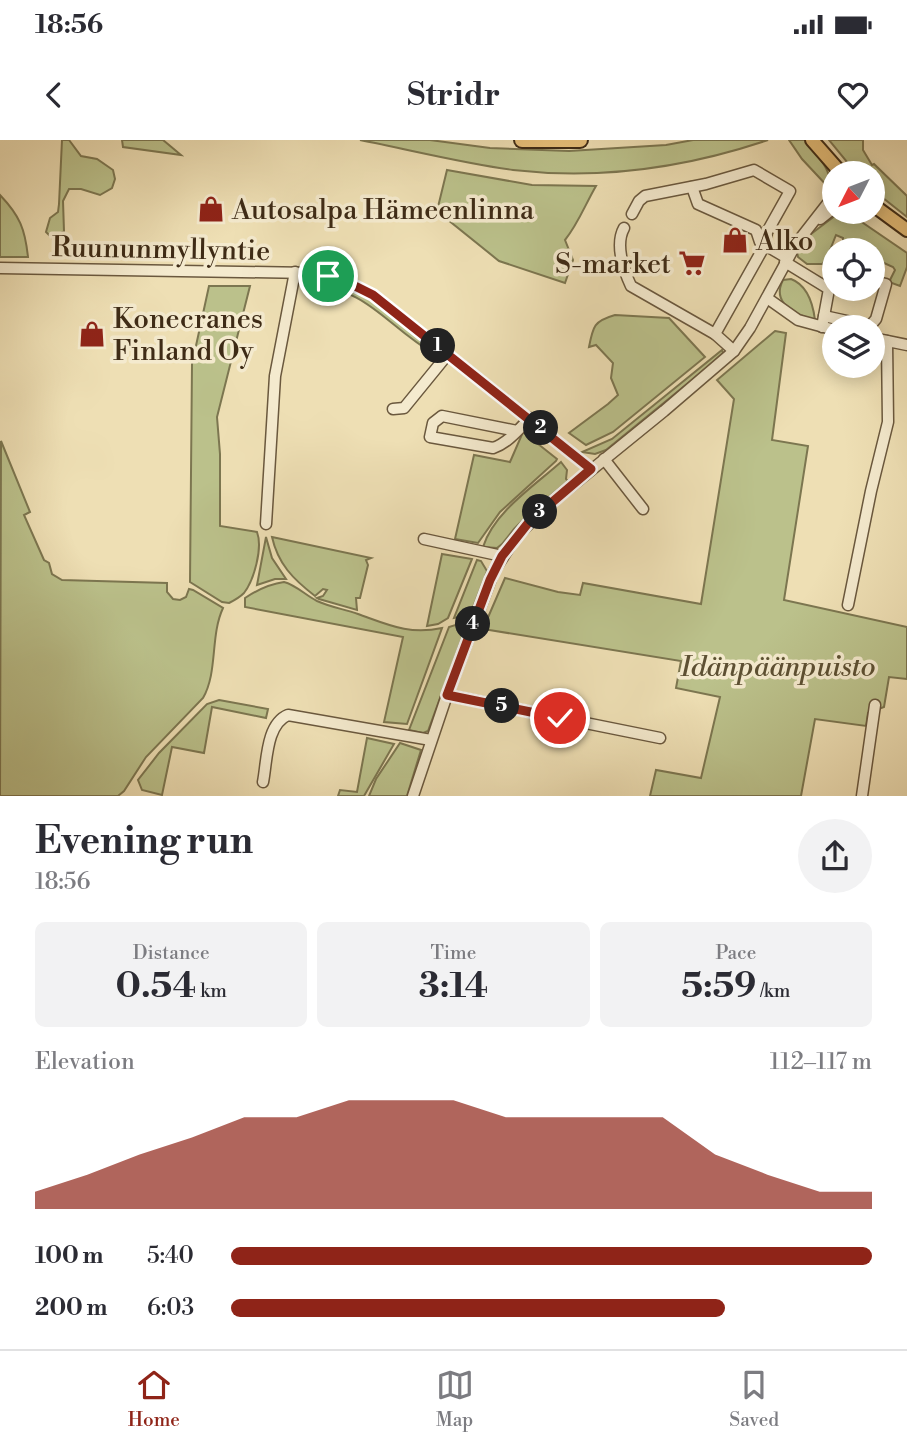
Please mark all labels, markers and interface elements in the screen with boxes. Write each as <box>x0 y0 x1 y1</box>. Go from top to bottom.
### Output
text: 18:56 <box>35 9 103 41</box>
text: Stridr <box>407 75 500 115</box>
icon: back <box>35 76 73 114</box>
icon: heart <box>834 76 872 114</box>
north arrow <box>822 161 886 224</box>
map controls <box>822 161 885 378</box>
place label: Autosalpa Hämeenlinna <box>231 193 535 228</box>
shop icon: Autosalpa Hämeenlinna <box>196 194 226 224</box>
place label: Alko <box>755 224 814 259</box>
shop icon: Alko <box>720 225 750 255</box>
street label: Ruununmyllyntie <box>51 230 271 269</box>
button: locate <box>822 238 885 301</box>
pin <box>298 246 358 306</box>
place label: S-market <box>555 247 671 282</box>
supermarket icon: S-market <box>677 248 707 278</box>
icon: arrive <box>309 257 347 295</box>
place label: Konecranes Finland Oy <box>113 302 263 369</box>
button: layers <box>822 315 885 378</box>
shop icon: Konecranes Finland Oy <box>77 319 107 349</box>
pin: 1 <box>420 328 456 364</box>
text: 1 <box>433 333 442 357</box>
pin: 2 <box>524 410 558 446</box>
text: 2 <box>535 415 546 439</box>
pin: 3 <box>522 494 558 530</box>
text: 3 <box>534 499 545 523</box>
pin: 4 <box>456 606 490 642</box>
text: 4 <box>466 611 479 635</box>
park label: Idänpäänpuisto <box>680 650 875 685</box>
pin: 5 <box>484 688 520 724</box>
pin <box>530 688 590 748</box>
text: 5 <box>496 693 507 717</box>
icon: check <box>541 699 579 737</box>
text: Evening run <box>35 818 253 865</box>
button: share <box>798 819 872 893</box>
text: 18:56 <box>35 868 90 896</box>
text: Distance <box>133 941 210 965</box>
text: Time <box>431 941 476 965</box>
text: Pace <box>715 941 756 965</box>
text: 0.54 <box>116 965 196 1008</box>
text: 3:14 <box>419 965 488 1008</box>
text: 5:59 <box>681 965 756 1008</box>
text: km <box>196 979 227 1003</box>
text: /km <box>756 979 790 1003</box>
text: Elevation <box>35 1048 135 1076</box>
text: 112–117 m <box>770 1048 872 1076</box>
text: 100 m <box>35 1242 103 1270</box>
text: 5:40 <box>147 1242 194 1270</box>
text: 200 m <box>35 1294 107 1322</box>
text: 6:03 <box>147 1294 194 1322</box>
tab: Home <box>128 1366 180 1432</box>
tab: Map <box>436 1366 474 1432</box>
tab: Saved <box>729 1366 779 1432</box>

